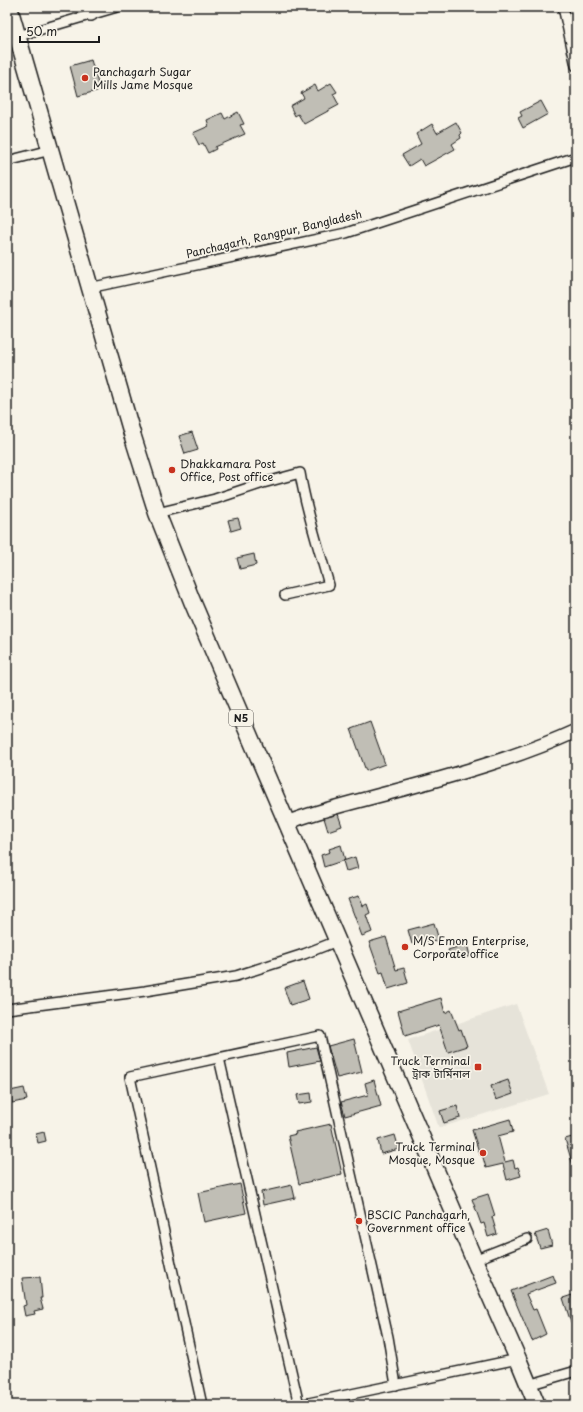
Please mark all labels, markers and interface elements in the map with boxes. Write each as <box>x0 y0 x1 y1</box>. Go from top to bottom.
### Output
scale bar <box>20 18 99 44</box>
text: 50 m <box>26 22 57 40</box>
place label: Panchagarh Sugar Mills Jame Mosque <box>93 63 193 93</box>
marker: Panchagarh Sugar Mills Jame Mosque <box>80 73 90 83</box>
street label: Panchagarh, Rangpur, Bangladesh <box>184 205 363 262</box>
place label: Dhakkamara Post Office, Post office <box>180 455 277 485</box>
marker: Dhakkamara Post Office, Post office <box>167 465 177 475</box>
road number: N5 <box>229 710 253 726</box>
place label: M/S Emon Enterprise, Corporate office <box>413 932 529 962</box>
marker: M/S Emon Enterprise, Corporate office <box>400 942 410 952</box>
place label: Truck Terminal ট্রাক টার্মিনাল <box>391 1052 471 1082</box>
marker: Truck Terminal ট্রাক টার্মিনাল <box>473 1062 483 1072</box>
place label: Truck Terminal Mosque, Mosque <box>388 1138 475 1168</box>
marker: Truck Terminal Mosque, Mosque <box>478 1148 488 1158</box>
place label: BSCIC Panchagarh, Government office <box>367 1206 470 1236</box>
marker: BSCIC Panchagarh, Government office <box>354 1216 364 1226</box>

